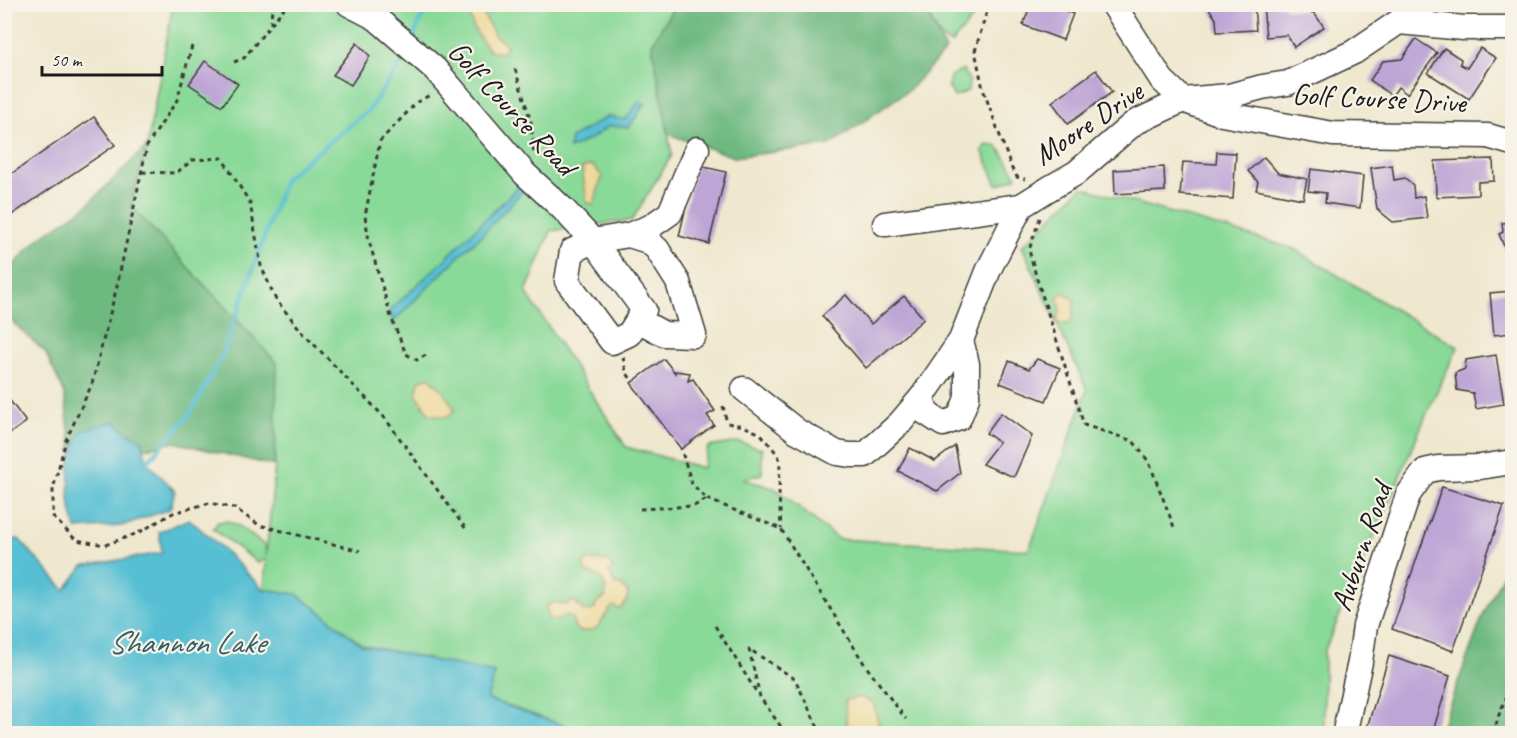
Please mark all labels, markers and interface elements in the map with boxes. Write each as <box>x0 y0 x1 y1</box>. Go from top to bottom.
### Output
street label: Golf Course Road <box>440 33 587 187</box>
scale bar <box>42 39 162 77</box>
text: 50 m <box>51 49 84 71</box>
street label: Moore Drive <box>1026 71 1152 173</box>
street label: Golf Course Drive <box>1291 74 1469 122</box>
street label: Auburn Road <box>1321 474 1402 616</box>
water label: Shannon Lake <box>108 622 269 663</box>

